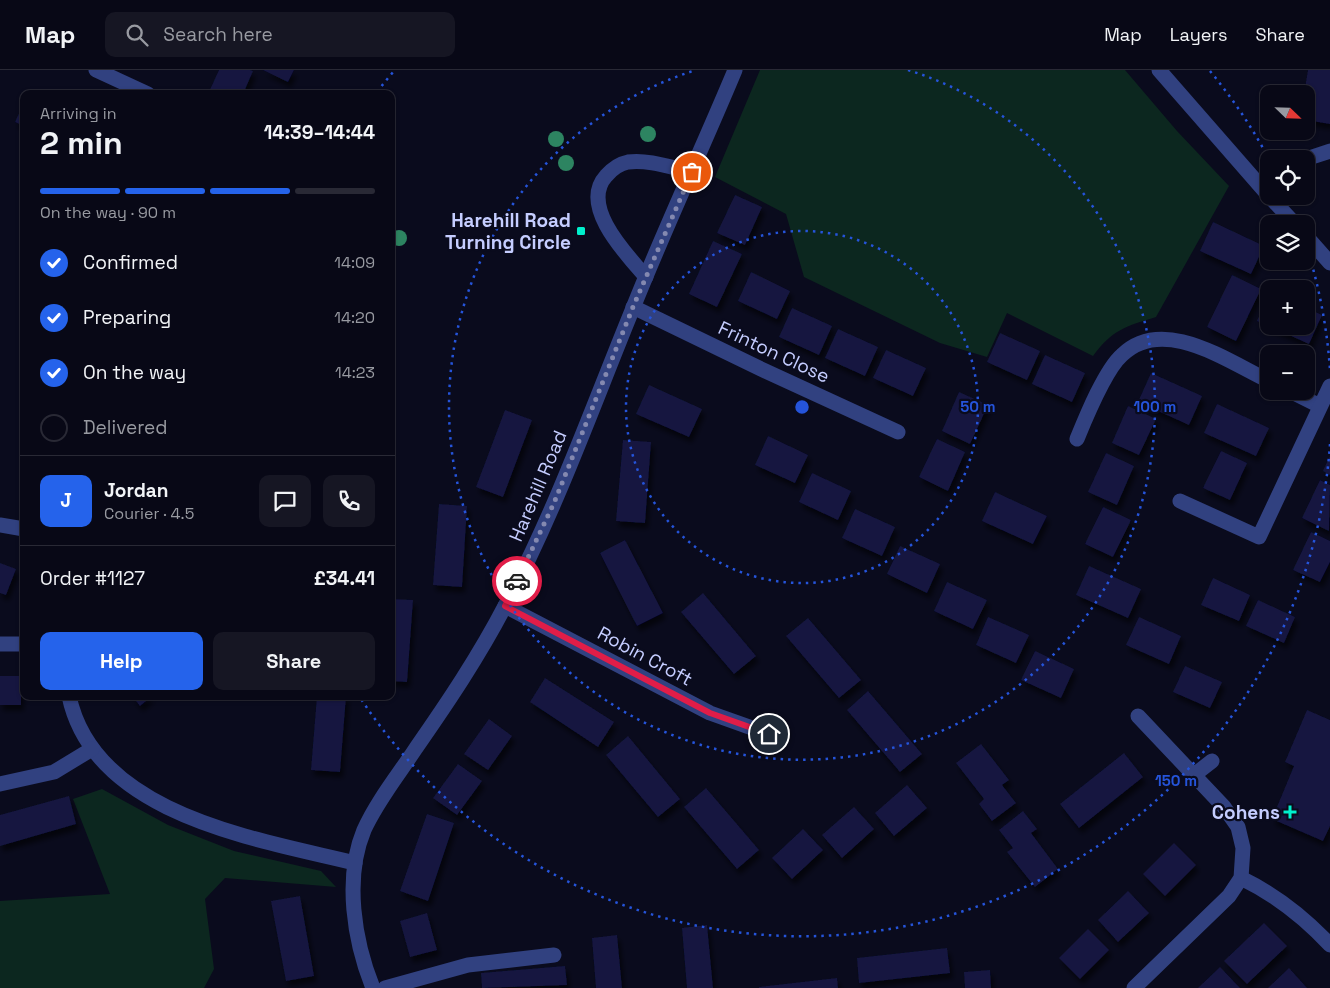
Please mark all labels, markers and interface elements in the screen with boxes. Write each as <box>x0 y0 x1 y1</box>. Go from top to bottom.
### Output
search box <box>105 12 455 57</box>
text: Map <box>25 19 75 50</box>
icon: search <box>123 21 151 49</box>
text: Search here <box>163 22 273 47</box>
text: Map <box>1104 23 1142 46</box>
text: Layers <box>1170 23 1227 46</box>
text: Share <box>1255 23 1305 46</box>
north arrow <box>1260 85 1315 140</box>
map controls <box>1260 85 1315 400</box>
text: Arriving in <box>40 103 117 124</box>
text: 14:39–14:44 <box>264 120 375 145</box>
text: 2 min <box>40 123 123 163</box>
button: locate <box>1260 150 1315 205</box>
pin <box>671 151 713 193</box>
icon: bag <box>678 158 706 186</box>
text: On the way · 90 m <box>40 202 176 223</box>
place label: Harehill Road Turning Circle <box>445 208 571 255</box>
button: layers <box>1260 215 1315 270</box>
marker: Harehill Road Turning Circle <box>575 225 587 237</box>
icon: check <box>40 249 68 277</box>
text: Confirmed <box>83 250 178 275</box>
text: 14:09 <box>334 252 375 273</box>
button: + <box>1260 280 1315 335</box>
icon: check <box>40 304 68 332</box>
text: Preparing <box>83 305 171 330</box>
text: 14:20 <box>334 307 375 328</box>
street label: Frinton Close <box>714 315 834 389</box>
button: − <box>1260 345 1315 400</box>
icon: check <box>40 359 68 387</box>
text: On the way <box>83 360 186 385</box>
text: 14:23 <box>335 362 375 383</box>
text: 50 m <box>960 397 996 416</box>
text: 100 m <box>1134 397 1176 416</box>
centre of rings <box>793 398 811 416</box>
text: Delivered <box>83 415 168 440</box>
street label: Harehill Road <box>503 427 573 545</box>
button: chat <box>259 475 311 527</box>
button: phone <box>323 475 375 527</box>
text: Jordan <box>104 478 169 503</box>
text: J <box>60 488 72 513</box>
text: Courier · 4.5 <box>104 503 194 524</box>
courier <box>492 556 542 606</box>
text: Order #1127 <box>40 566 145 591</box>
text: £34.41 <box>314 566 375 591</box>
icon: car <box>503 567 531 595</box>
street label: Robin Croft <box>593 620 697 692</box>
button: Help <box>40 632 203 690</box>
button: Share <box>213 632 375 690</box>
pin <box>748 713 790 755</box>
icon: home <box>755 720 783 748</box>
text: 150 m <box>1155 771 1197 790</box>
place label: Cohens <box>1212 800 1280 825</box>
marker: Cohens <box>1284 806 1296 818</box>

